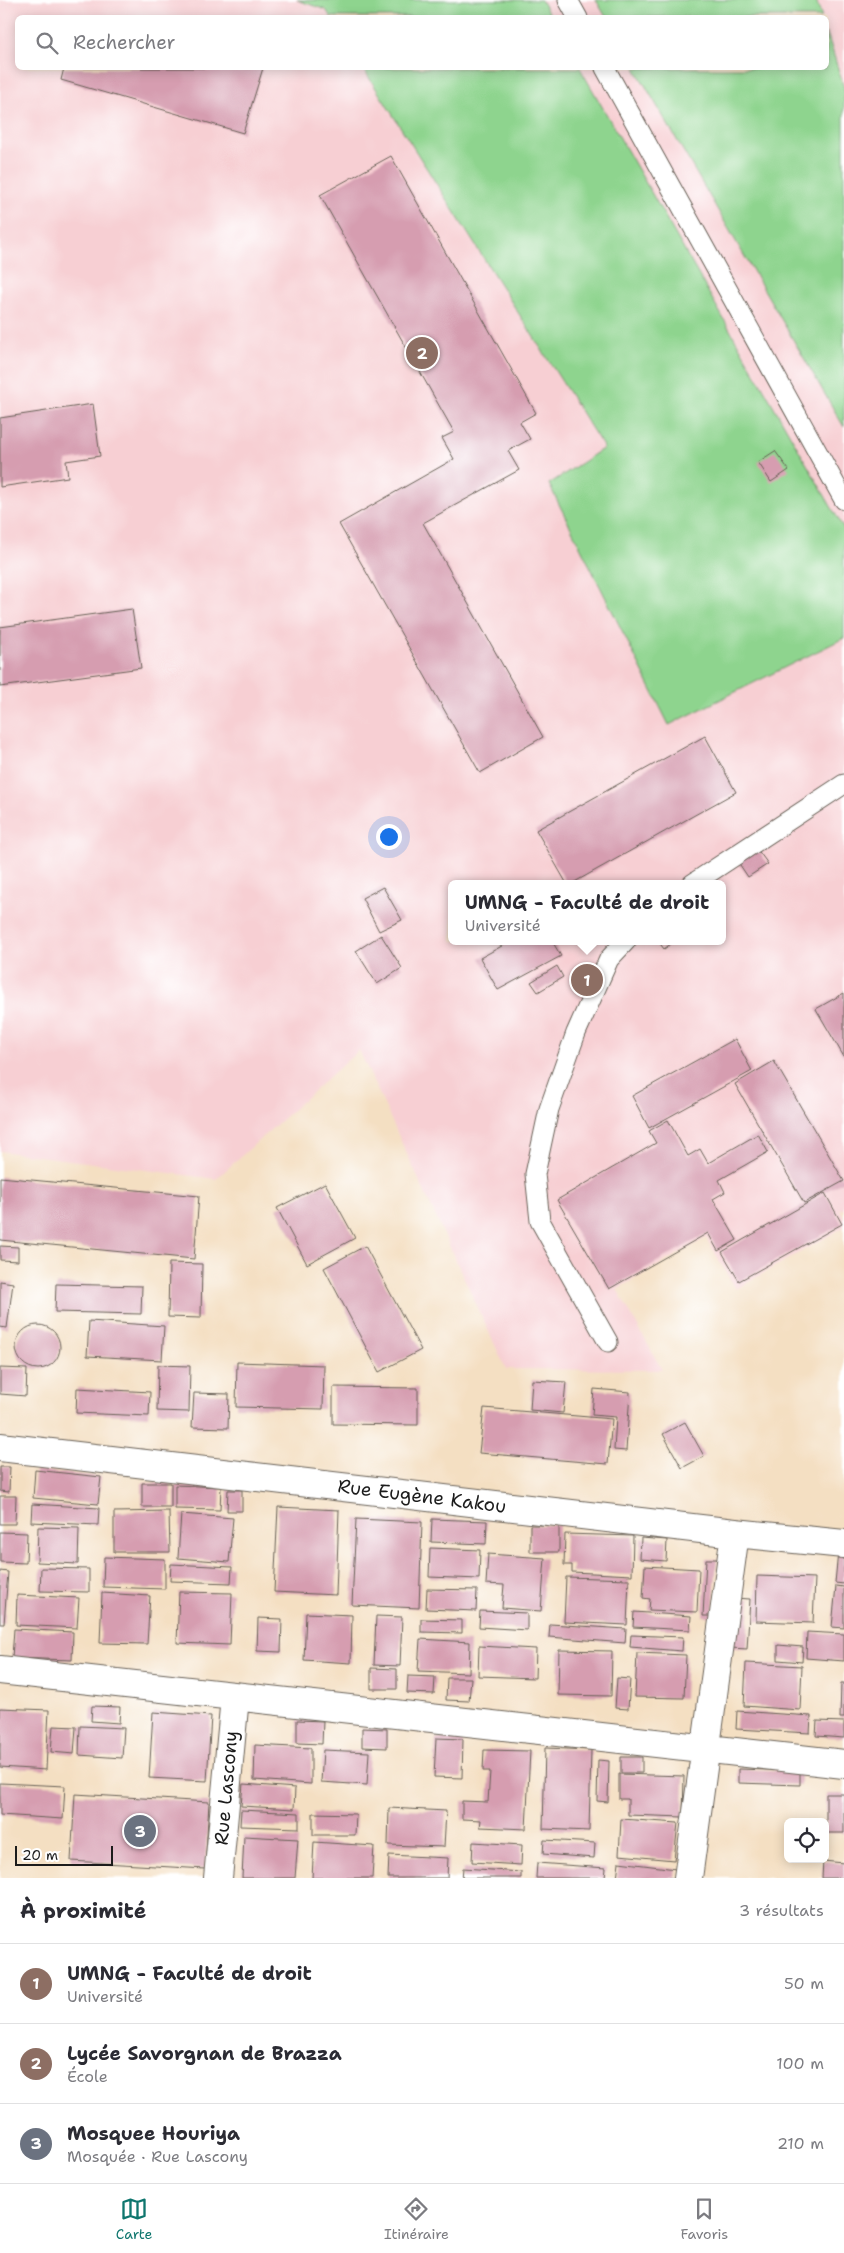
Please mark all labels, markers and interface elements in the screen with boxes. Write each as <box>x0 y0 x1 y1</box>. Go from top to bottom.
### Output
search box <box>15 15 829 70</box>
icon: search <box>33 29 61 57</box>
text: Rechercher <box>73 30 176 55</box>
pin: 2 <box>406 334 438 372</box>
your location <box>376 824 402 850</box>
popup <box>448 880 726 945</box>
text: UMNG - Faculté de droit <box>465 890 709 915</box>
text: Université <box>465 915 541 936</box>
pin: 1 <box>571 961 603 999</box>
street label: Rue Eugène Kakou <box>336 1473 508 1519</box>
street label: Rue Lascony <box>209 1730 243 1846</box>
pin: 3 <box>124 1812 156 1850</box>
map controls <box>784 1818 829 1863</box>
button: locate <box>784 1818 829 1863</box>
scale bar <box>15 1843 112 1866</box>
text: 20 m <box>22 1846 58 1864</box>
text: À proximité <box>20 1897 146 1925</box>
text: 3 résultats <box>739 1900 824 1921</box>
text: UMNG - Faculté de droit <box>67 1961 312 1986</box>
text: 1 <box>32 1973 40 1994</box>
text: 50 m <box>784 1973 824 1994</box>
text: Université <box>67 1986 143 2007</box>
text: Lycée Savorgnan de Brazza <box>67 2041 342 2066</box>
text: 2 <box>30 2053 42 2074</box>
text: 100 m <box>776 2053 824 2074</box>
text: École <box>67 2066 108 2087</box>
text: Mosquee Houriya <box>67 2121 240 2146</box>
text: 3 <box>30 2133 42 2154</box>
text: 210 m <box>777 2133 824 2154</box>
text: Mosquée · Rue Lascony <box>67 2146 248 2167</box>
tab: Carte <box>116 2195 152 2243</box>
tab: Itinéraire <box>384 2195 449 2243</box>
tab: Favoris <box>680 2195 728 2243</box>

